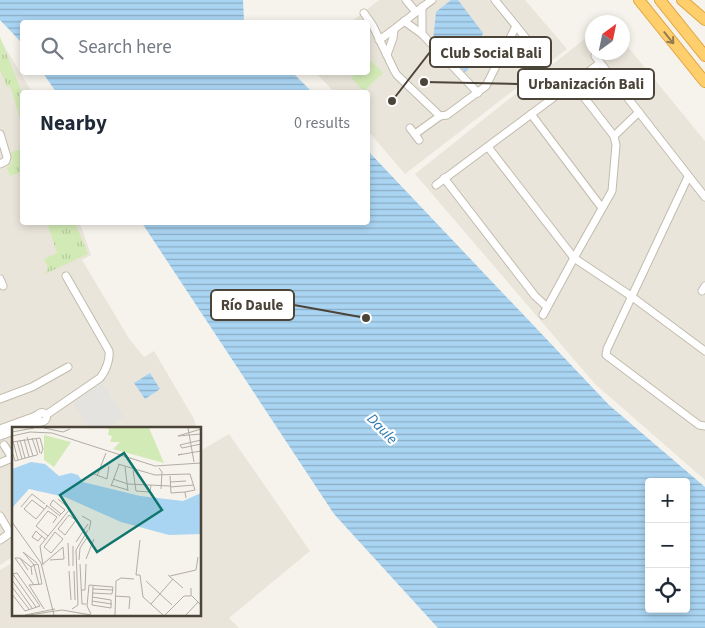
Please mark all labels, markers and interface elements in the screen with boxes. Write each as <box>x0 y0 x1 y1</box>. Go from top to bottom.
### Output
north arrow <box>585 15 630 60</box>
search box <box>20 20 370 75</box>
one-way arrow <box>664 31 675 44</box>
icon: search <box>38 34 66 62</box>
text: Search here <box>78 34 172 61</box>
callout: Club Social Bali <box>430 37 551 67</box>
text: Club Social Bali <box>440 43 542 64</box>
callout: Urbanización Bali <box>518 69 654 99</box>
text: Urbanización Bali <box>528 74 644 95</box>
text: Nearby <box>40 108 107 138</box>
text: 0 results <box>294 112 350 134</box>
callout: Río Daule <box>211 290 294 320</box>
text: Río Daule <box>221 295 284 316</box>
water label: Daule <box>362 409 402 449</box>
inset map <box>12 427 201 616</box>
map controls <box>645 478 690 613</box>
button: + <box>645 478 690 523</box>
button: − <box>645 523 690 568</box>
button: locate <box>645 568 690 613</box>

